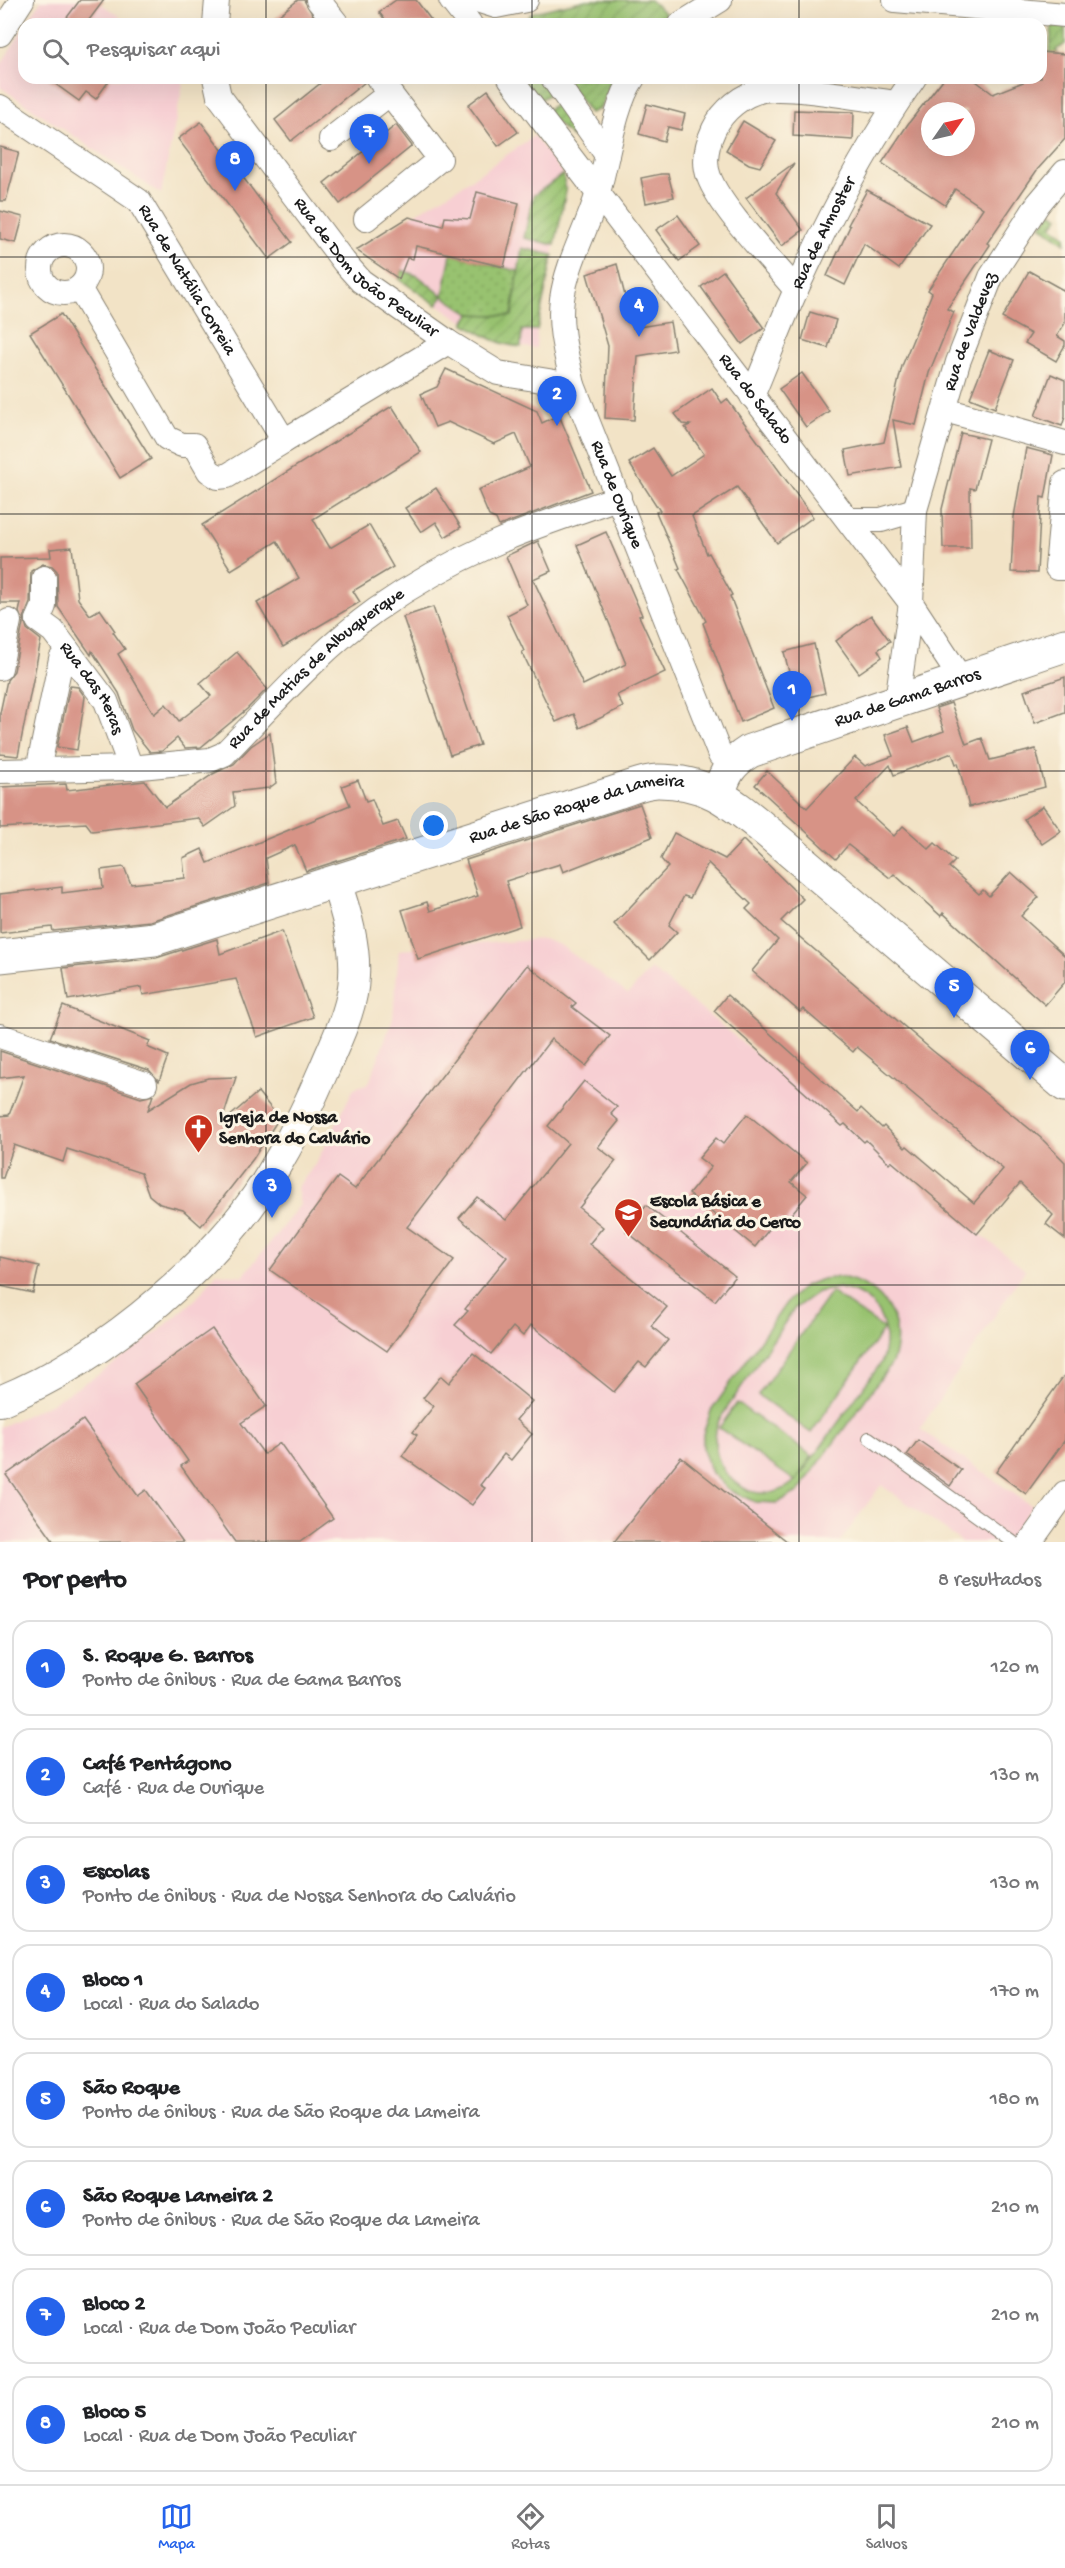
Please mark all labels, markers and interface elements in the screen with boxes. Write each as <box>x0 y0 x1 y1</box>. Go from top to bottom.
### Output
search box <box>18 18 1047 84</box>
icon: search <box>39 35 72 68</box>
text: Pesquisar aqui <box>87 38 221 64</box>
north arrow <box>921 102 975 156</box>
pin: 7 <box>350 114 388 164</box>
pin: 8 <box>216 142 254 191</box>
street label: Rua de Almoster <box>787 172 861 293</box>
street label: Rua de Dom João Peculiar <box>289 194 443 343</box>
street label: Rua de Natália Correia <box>133 201 241 360</box>
street label: Rua de Valdevez <box>940 267 1003 394</box>
pin: 4 <box>620 288 658 337</box>
street label: Rua do Salado <box>714 350 797 449</box>
pin: 2 <box>538 376 576 426</box>
street label: Rua de Ourique <box>586 438 648 552</box>
street label: Rua de Matias de Albuquerque <box>224 583 409 754</box>
street label: Rua das Heras <box>54 638 128 738</box>
street label: Rua de Gama Barros <box>832 663 984 732</box>
pin: 1 <box>772 672 812 721</box>
street label: Rua de São Roque da Lameira <box>467 770 687 849</box>
your location <box>419 811 448 840</box>
pin: 5 <box>934 968 974 1018</box>
pin: 6 <box>1010 1030 1050 1080</box>
place label: Igreja de Nossa Senhora do Calvário <box>219 1108 371 1150</box>
church icon: Igreja de Nossa Senhora do Calvário <box>182 1112 214 1154</box>
pin: 3 <box>252 1168 292 1218</box>
place label: Escola Básica e Secundária do Cerco <box>650 1192 802 1234</box>
school or university icon: Escola Básica e Secundária do Cerco <box>613 1196 645 1238</box>
text: Por perto <box>24 1566 127 1597</box>
text: 8 resultados <box>938 1570 1041 1593</box>
text: S. Roque G. Barros <box>83 1644 253 1670</box>
text: 1 <box>41 1657 50 1680</box>
text: 120 m <box>991 1657 1039 1680</box>
text: Ponto de ônibus · Rua de Gama Barros <box>83 1670 401 1693</box>
text: Café Pentágono <box>83 1752 231 1778</box>
text: 2 <box>41 1765 50 1788</box>
text: 130 m <box>990 1765 1039 1788</box>
text: Café · Rua de Ourique <box>83 1778 264 1801</box>
text: Escolas <box>83 1860 149 1886</box>
text: 3 <box>40 1873 51 1896</box>
text: 130 m <box>990 1873 1039 1896</box>
text: Ponto de ônibus · Rua de Nossa Senhora do Calvário <box>83 1886 516 1909</box>
text: Bloco 1 <box>83 1968 144 1994</box>
text: 4 <box>41 1981 50 2004</box>
text: 170 m <box>990 1981 1039 2004</box>
text: Local · Rua do Salado <box>83 1994 259 2017</box>
text: São Roque <box>83 2076 180 2102</box>
text: 5 <box>40 2089 51 2112</box>
text: 180 m <box>990 2089 1039 2112</box>
text: Ponto de ônibus · Rua de São Roque da Lameira <box>83 2102 480 2125</box>
text: São Roque Lameira 2 <box>83 2184 273 2210</box>
text: 6 <box>40 2197 51 2220</box>
text: 210 m <box>991 2197 1039 2220</box>
text: Ponto de ônibus · Rua de São Roque da Lameira <box>83 2210 480 2233</box>
text: Bloco 2 <box>83 2292 145 2318</box>
text: 7 <box>40 2305 51 2328</box>
text: 210 m <box>991 2305 1039 2328</box>
text: Local · Rua de Dom João Peculiar <box>83 2318 355 2341</box>
text: Bloco 5 <box>83 2400 146 2426</box>
text: 8 <box>40 2413 51 2436</box>
text: 210 m <box>991 2413 1039 2436</box>
text: Local · Rua de Dom João Peculiar <box>83 2426 355 2449</box>
tab: Mapa <box>158 2500 195 2555</box>
tab: Rotas <box>511 2500 549 2555</box>
tab: Salvos <box>866 2500 907 2555</box>

